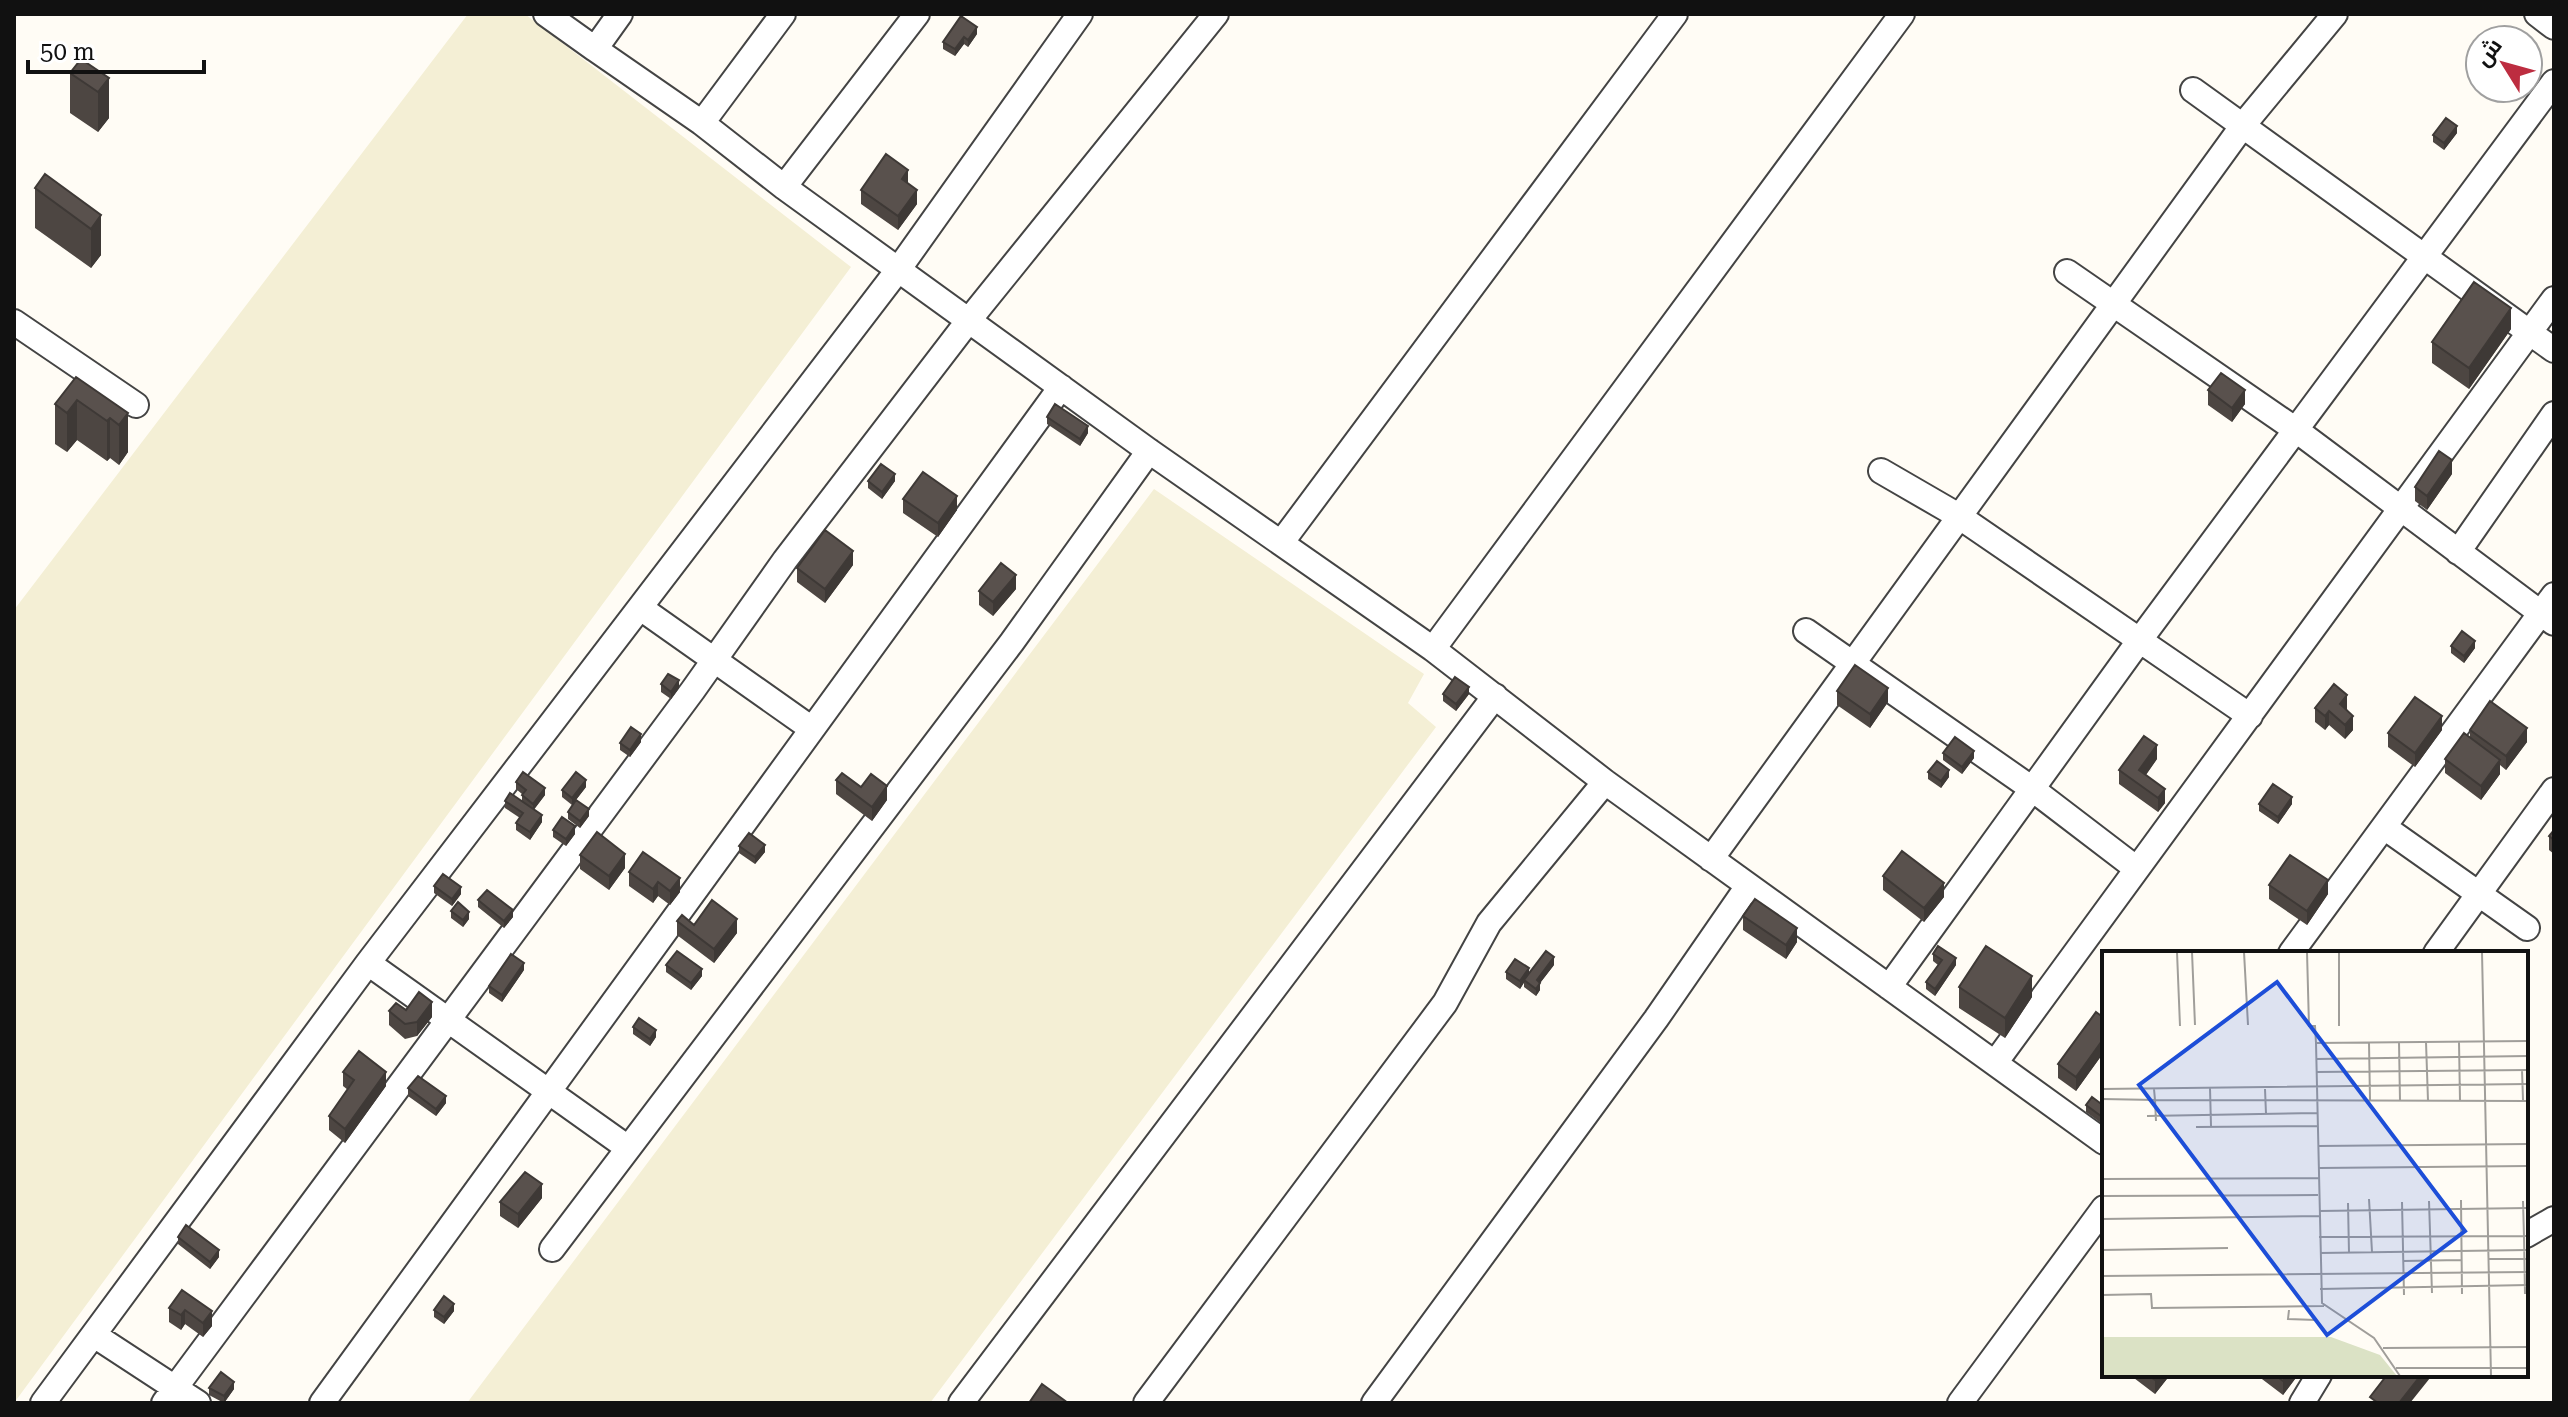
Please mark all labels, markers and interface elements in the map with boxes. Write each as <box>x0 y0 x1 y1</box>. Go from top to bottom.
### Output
scale bar <box>28 24 204 74</box>
north arrow <box>2464 24 2544 104</box>
text: ش <box>2470 33 2508 72</box>
text: 50 m <box>40 38 95 66</box>
inset map <box>2102 951 2528 1377</box>

